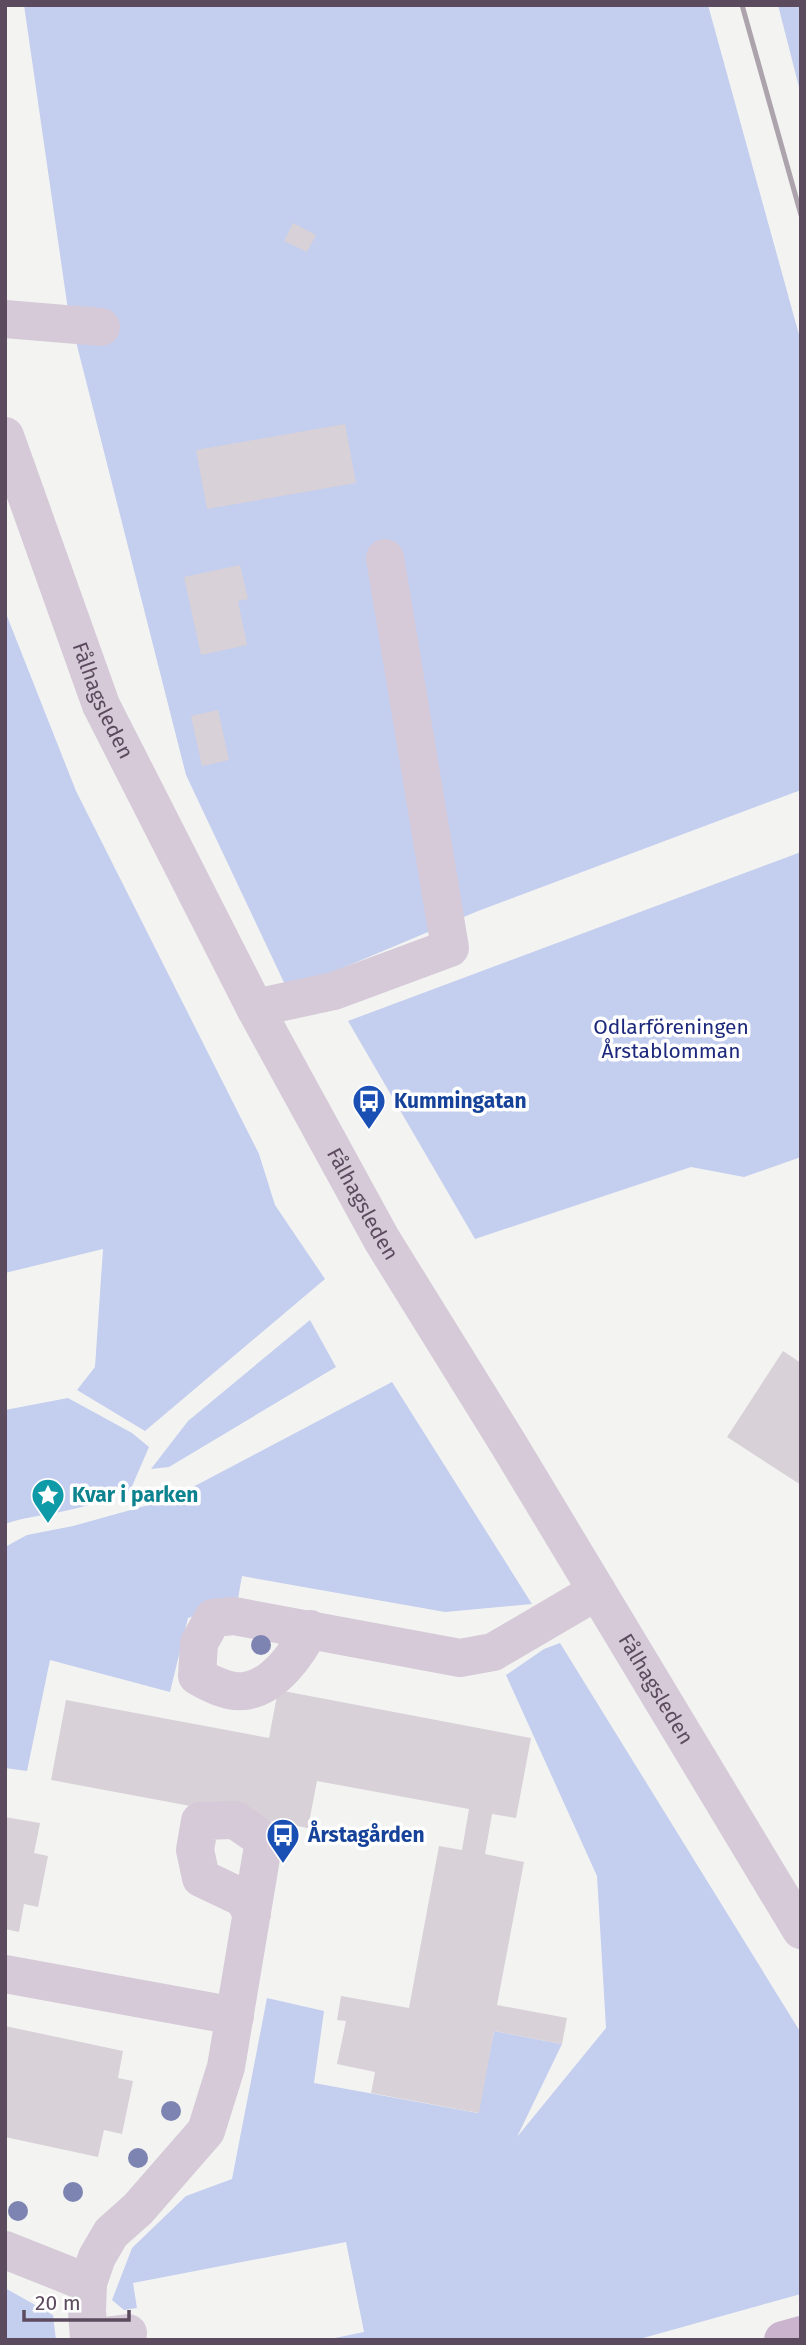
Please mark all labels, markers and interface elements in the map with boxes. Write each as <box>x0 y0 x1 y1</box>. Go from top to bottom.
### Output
street label: Fålhagsleden <box>67 639 139 763</box>
park label: Odlarföreningen Årstablomman <box>593 1014 749 1064</box>
bus stop icon: Kummingatan <box>350 1082 388 1131</box>
place label: Kummingatan <box>394 1088 527 1114</box>
street label: Fålhagsleden <box>321 1143 404 1265</box>
place icon: Kvar i parken <box>29 1476 67 1525</box>
place label: Kvar i parken <box>72 1482 198 1508</box>
street label: Fålhagsleden <box>613 1629 699 1749</box>
bus stop icon: Årstagården <box>264 1816 302 1865</box>
place label: Årstagården <box>307 1820 425 1848</box>
scale bar <box>24 2278 130 2322</box>
text: 20 m <box>35 2290 81 2316</box>

